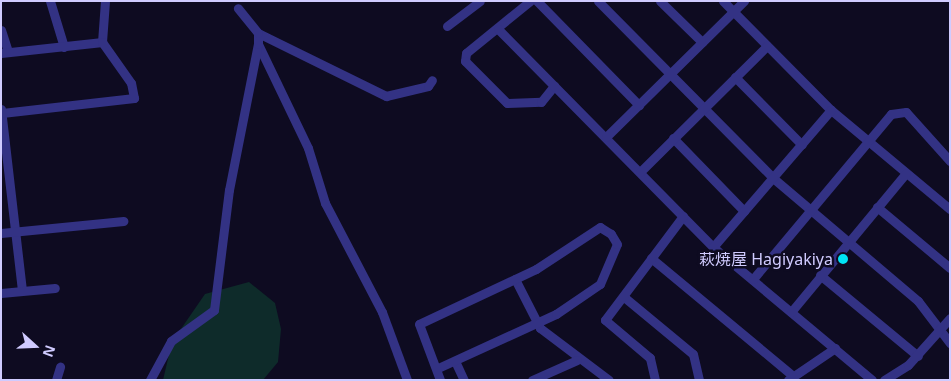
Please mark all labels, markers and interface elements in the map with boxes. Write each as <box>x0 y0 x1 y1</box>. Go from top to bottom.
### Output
place label: 萩焼屋 Hagiyakiya <box>699 249 833 269</box>
marker: 萩焼屋 Hagiyakiya <box>837 253 849 265</box>
north arrow <box>10 321 60 371</box>
text: N <box>39 343 60 360</box>

